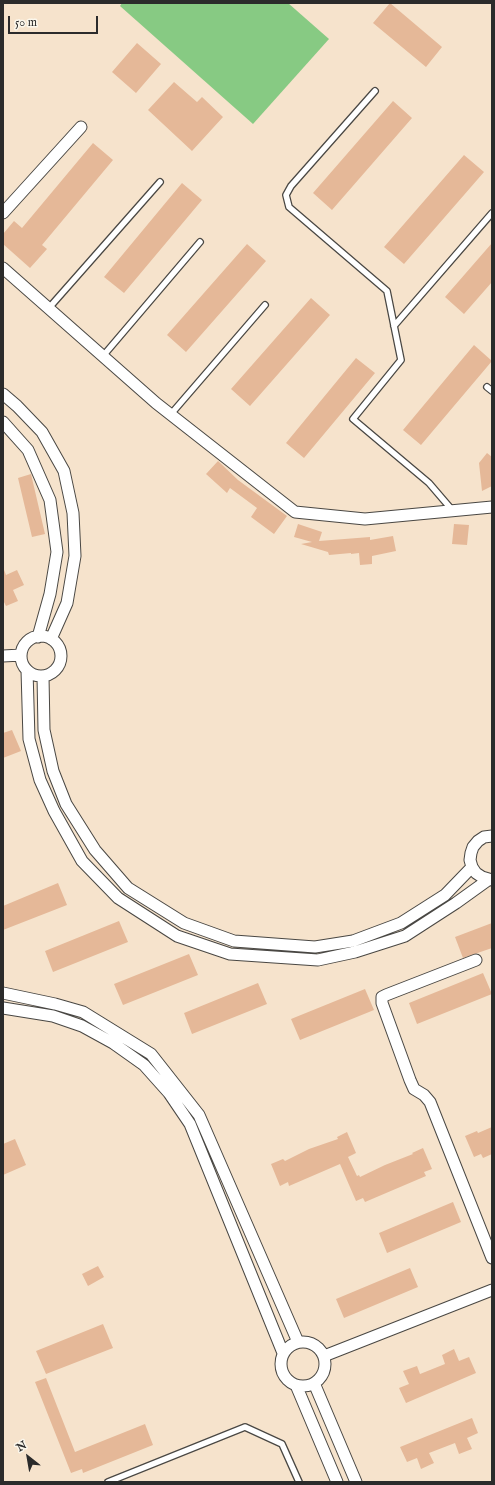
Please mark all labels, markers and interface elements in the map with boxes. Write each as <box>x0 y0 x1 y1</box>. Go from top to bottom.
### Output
scale bar <box>10 8 100 34</box>
text: 50 m <box>15 15 37 30</box>
north arrow <box>8 1437 48 1477</box>
text: N <box>14 1438 30 1455</box>

